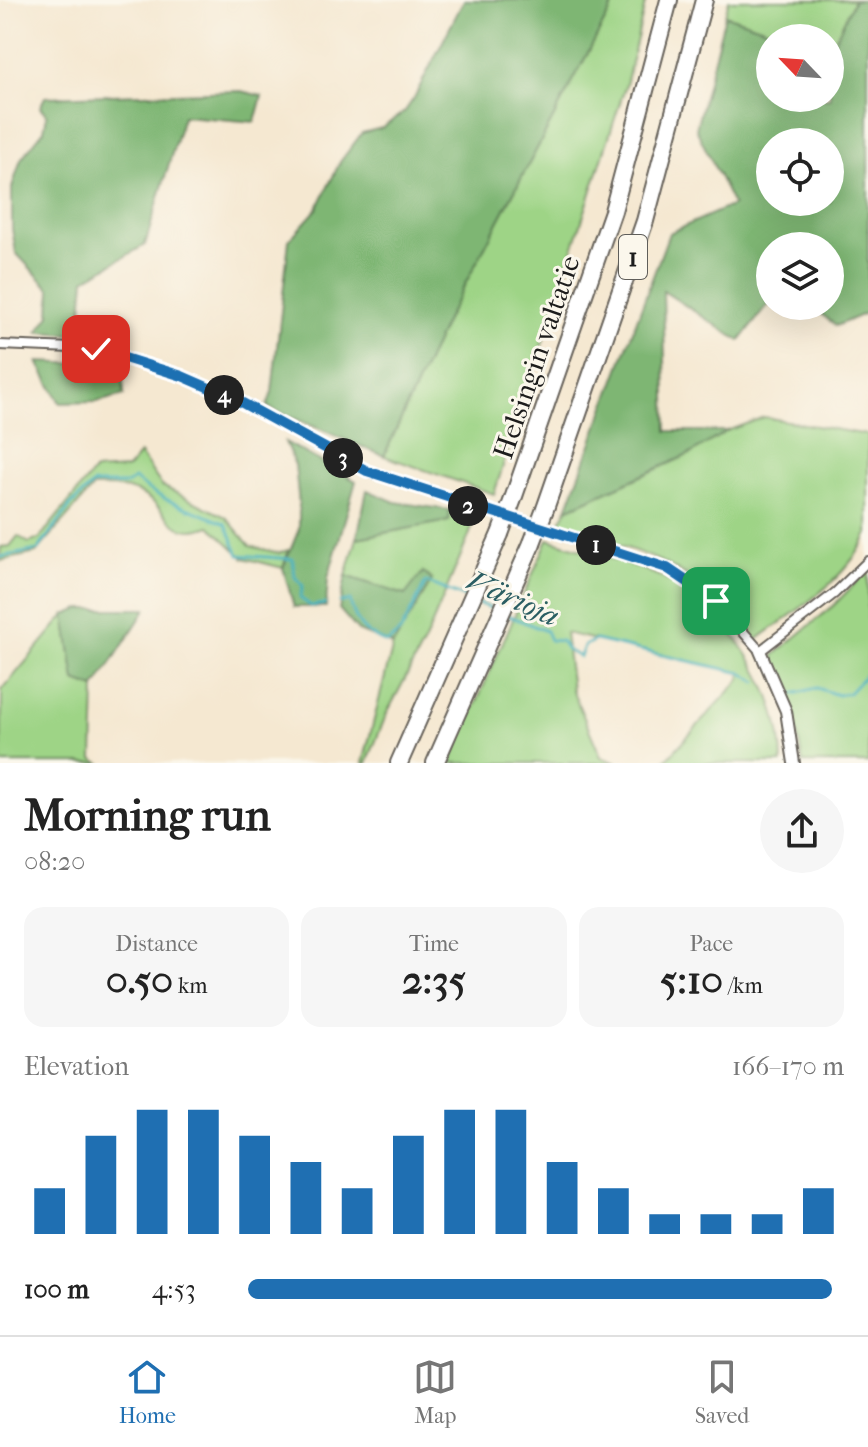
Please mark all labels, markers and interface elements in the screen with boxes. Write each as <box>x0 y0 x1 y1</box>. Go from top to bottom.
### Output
north arrow <box>756 24 844 112</box>
map controls <box>756 24 844 320</box>
button: locate <box>756 128 844 216</box>
button: layers <box>756 232 844 320</box>
road number: 1 <box>619 235 647 279</box>
street label: Helsingin valtatie <box>486 251 587 463</box>
pin <box>62 315 130 383</box>
icon: check <box>74 327 118 371</box>
pin: 4 <box>204 375 244 415</box>
text: 4 <box>218 382 231 408</box>
pin: 3 <box>323 438 363 478</box>
text: 3 <box>338 445 348 471</box>
pin: 2 <box>448 486 488 526</box>
text: 2 <box>462 493 474 519</box>
pin: 1 <box>576 525 616 565</box>
text: 1 <box>592 532 600 558</box>
water label: Värioja <box>462 563 564 634</box>
pin <box>682 567 750 635</box>
icon: arrive <box>694 579 738 623</box>
button: share <box>760 789 844 873</box>
text: Morning run <box>24 790 271 841</box>
text: 08:20 <box>24 846 85 877</box>
text: Distance <box>115 931 198 957</box>
text: Time <box>409 931 459 957</box>
text: Pace <box>689 931 733 957</box>
text: 0.50 <box>106 957 173 1003</box>
text: 2:35 <box>402 957 466 1003</box>
text: 5:10 <box>660 957 723 1003</box>
text: km <box>173 973 208 999</box>
text: /km <box>723 973 763 999</box>
text: Elevation <box>24 1051 129 1082</box>
text: 166–170 m <box>732 1051 844 1082</box>
text: 100 m <box>24 1274 89 1305</box>
text: 4:53 <box>152 1274 196 1305</box>
tab: Home <box>119 1355 176 1429</box>
tab: Map <box>413 1355 457 1429</box>
tab: Saved <box>695 1355 749 1429</box>

